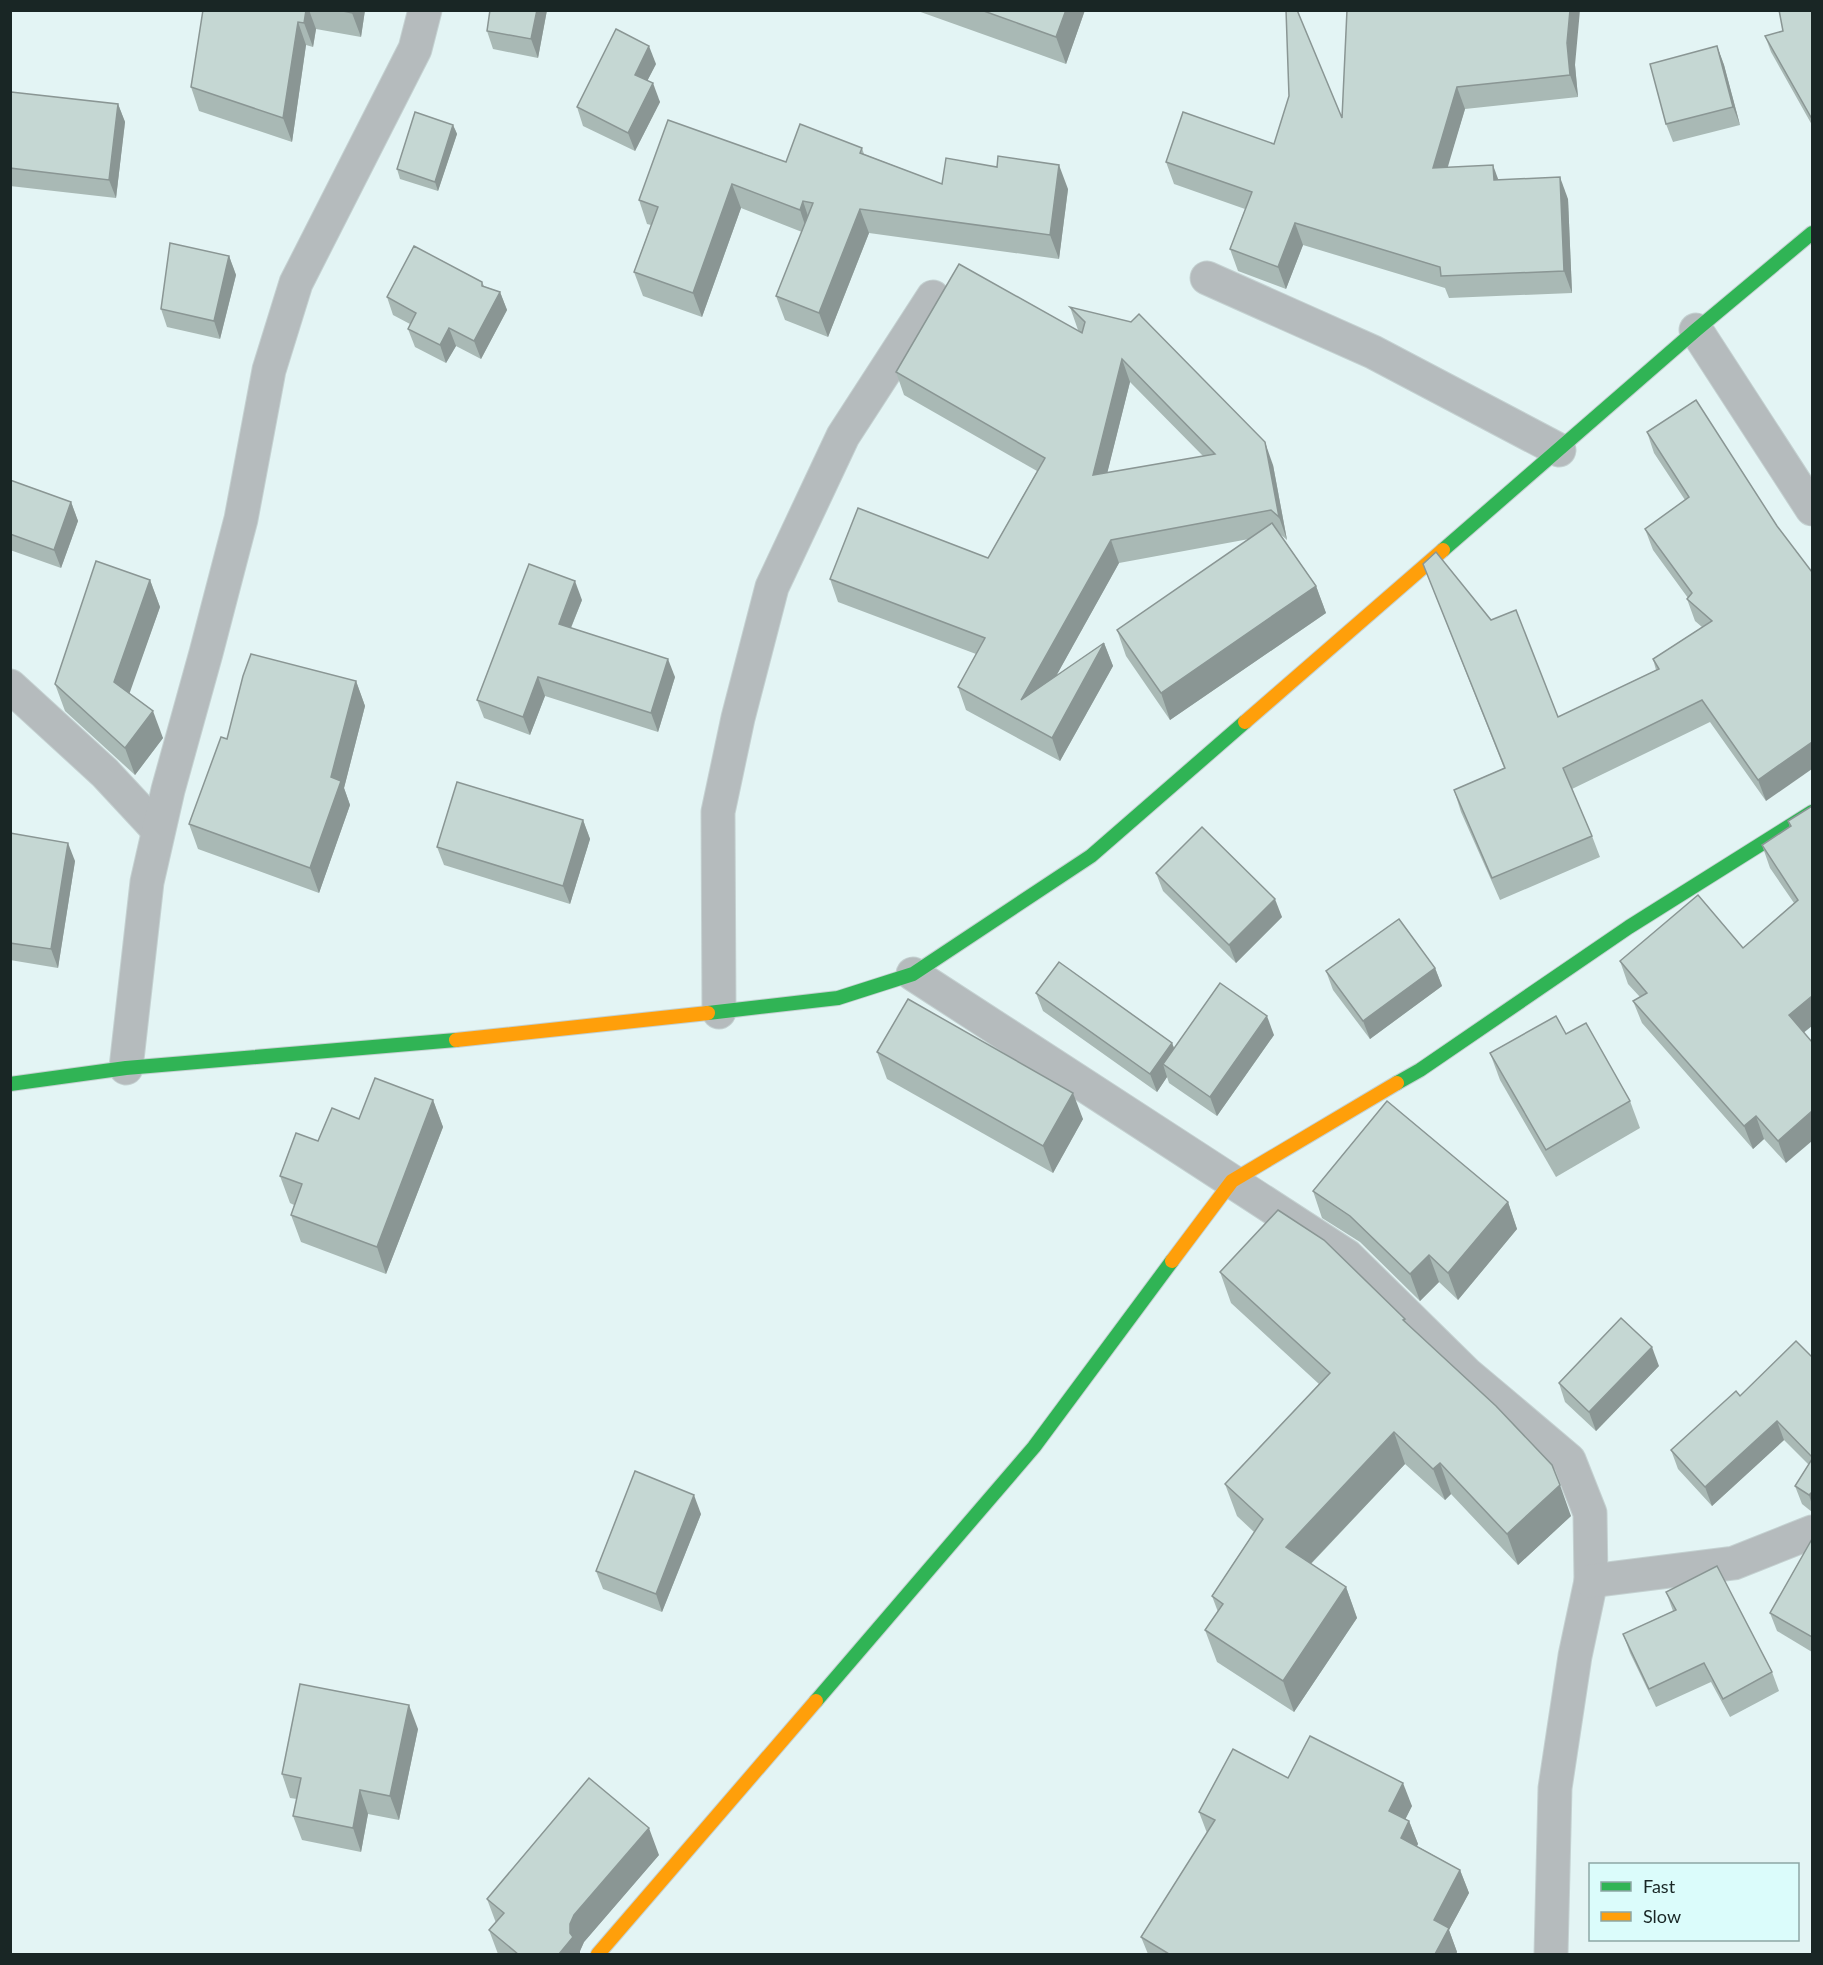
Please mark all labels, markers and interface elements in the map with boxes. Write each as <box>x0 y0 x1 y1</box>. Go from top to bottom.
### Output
legend <box>1589 1863 1799 1941</box>
text: Fast <box>1643 1875 1676 1897</box>
text: Slow <box>1643 1905 1681 1927</box>

